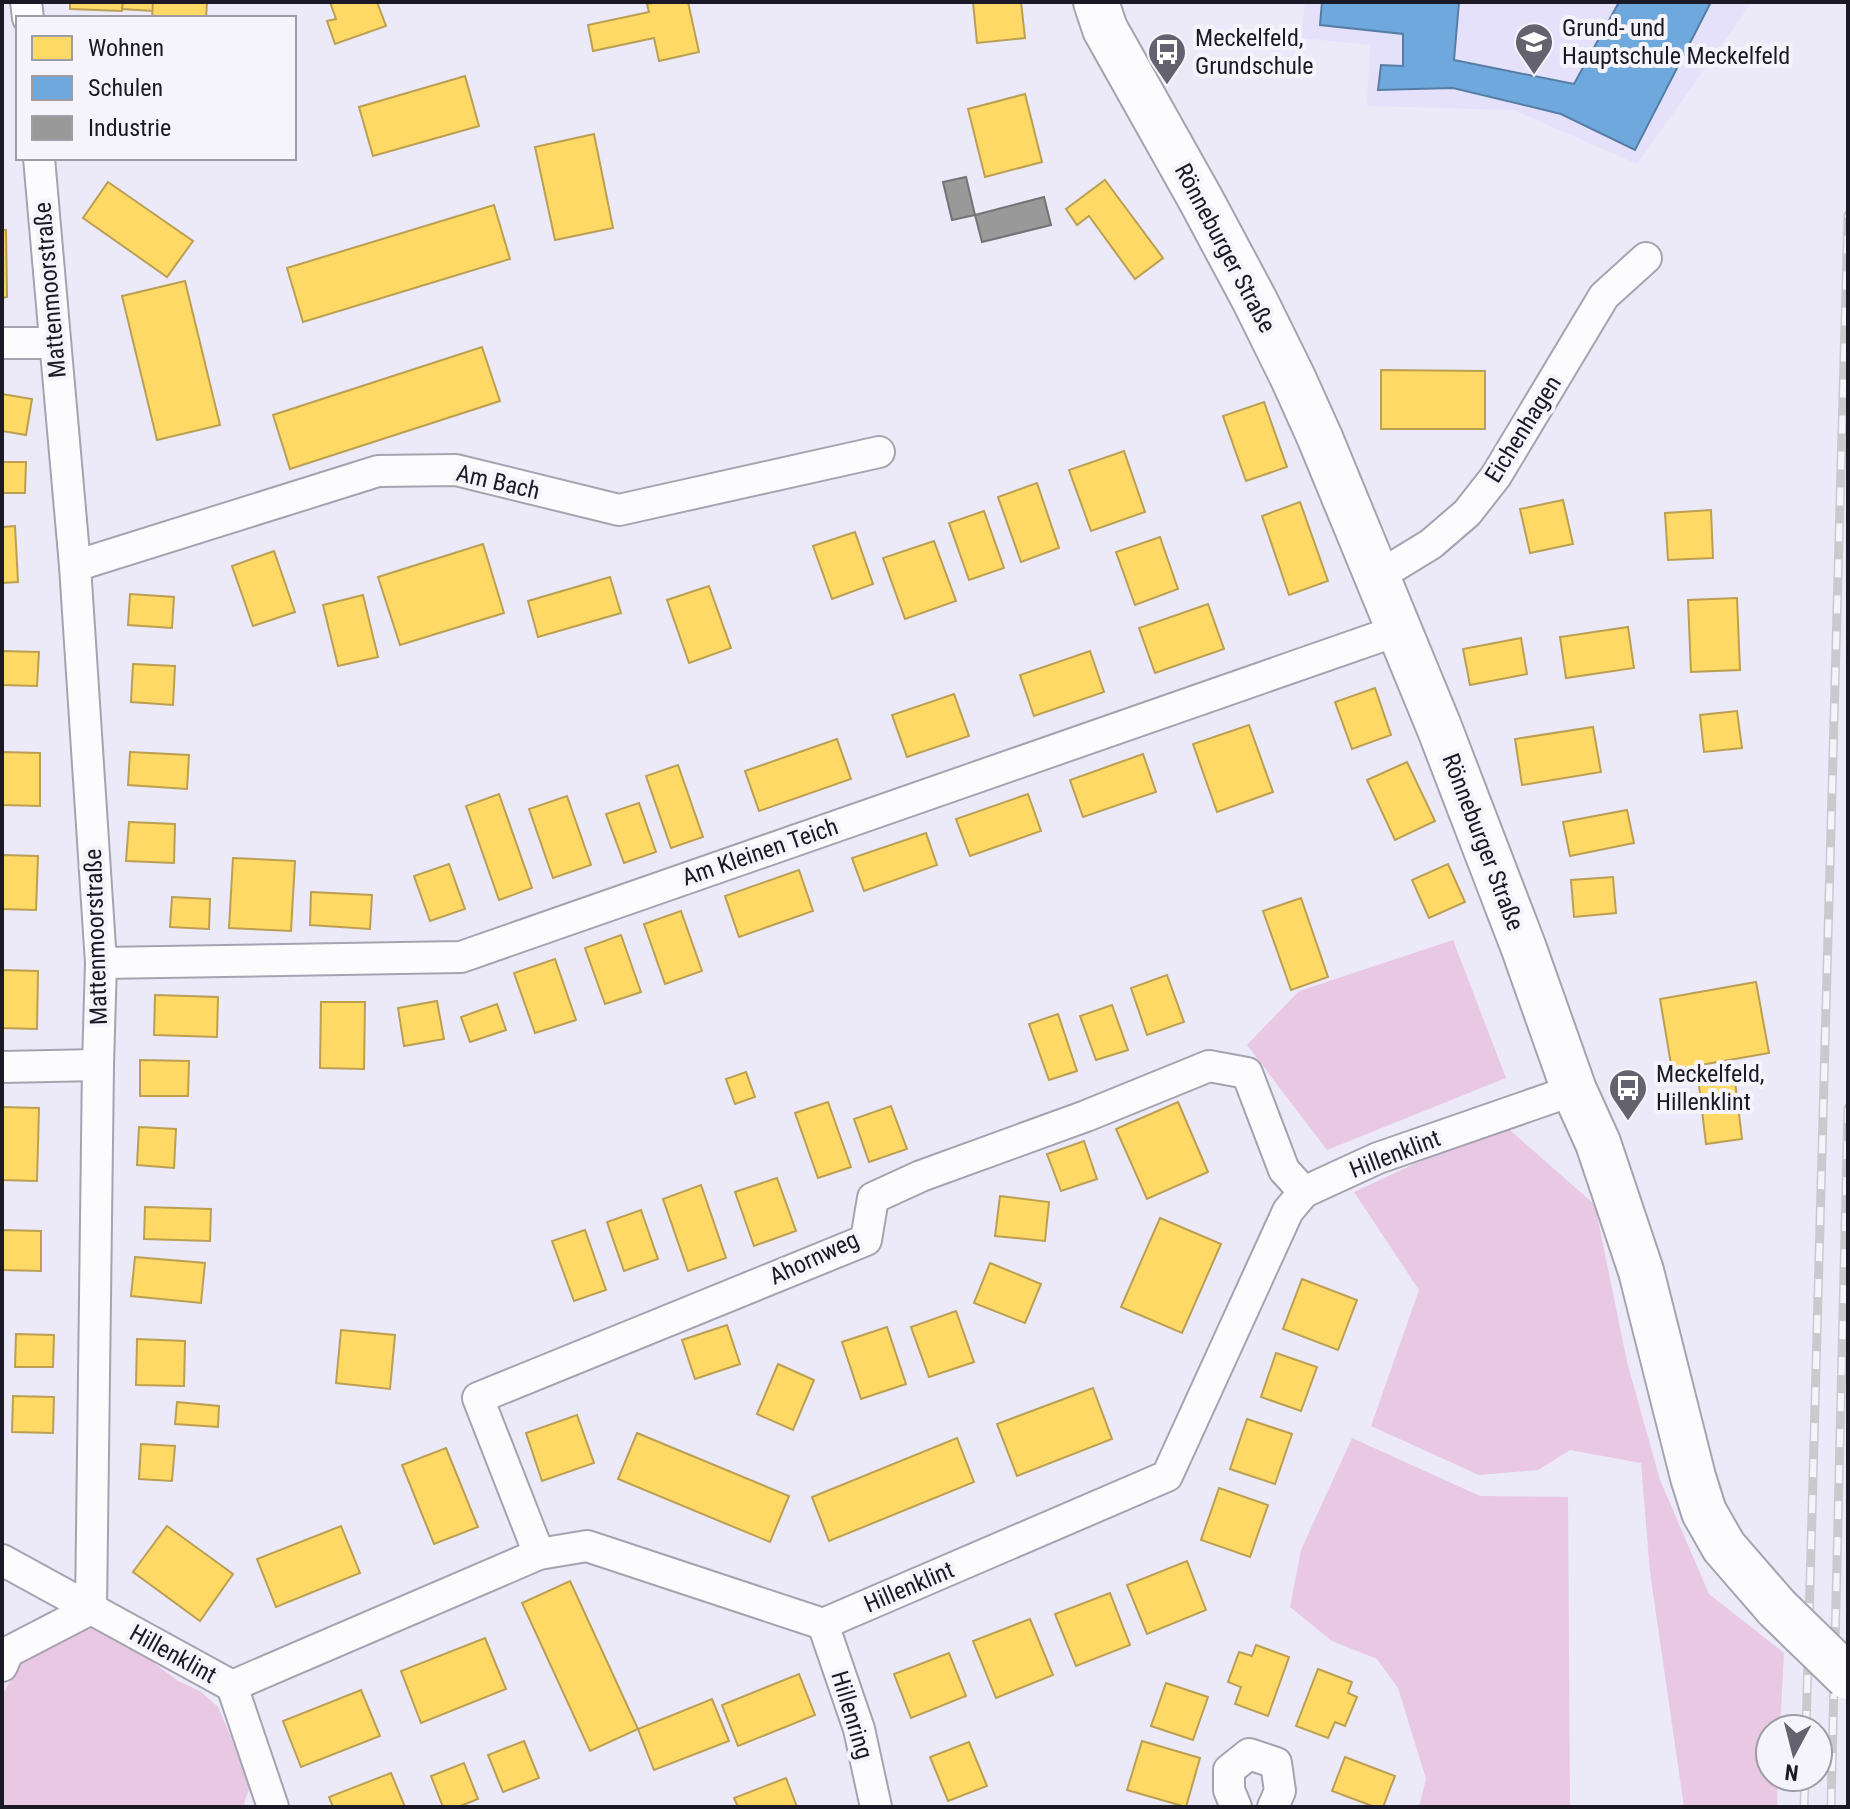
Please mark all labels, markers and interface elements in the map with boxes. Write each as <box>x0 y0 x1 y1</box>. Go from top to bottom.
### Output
place label: Grund- und Hauptschule Meckelfeld <box>1562 14 1790 70</box>
legend <box>16 16 296 160</box>
school or university icon: Grund- und Hauptschule Meckelfeld <box>1513 21 1555 76</box>
place label: Meckelfeld, Grundschule <box>1195 24 1314 80</box>
bus stop icon: Meckelfeld, Grundschule <box>1146 31 1188 86</box>
text: Wohnen <box>88 34 164 62</box>
text: Schulen <box>88 74 163 102</box>
text: Industrie <box>88 114 171 142</box>
street label: Rönneburger Straße <box>1169 159 1281 337</box>
street label: Mattenmoorstraße <box>28 201 72 379</box>
street label: Eichenhagen <box>1479 370 1567 488</box>
street label: Am Bach <box>454 459 542 505</box>
street label: Rönneburger Straße <box>1436 750 1530 934</box>
street label: Am Kleinen Teich <box>678 812 842 892</box>
street label: Mattenmoorstraße <box>79 848 113 1026</box>
place label: Meckelfeld, Hillenklint <box>1656 1060 1765 1116</box>
bus stop icon: Meckelfeld, Hillenklint <box>1607 1067 1649 1122</box>
street label: Hillenklint <box>1346 1124 1444 1184</box>
street label: Ahornweg <box>765 1225 863 1291</box>
street label: Hillenklint <box>860 1556 958 1618</box>
street label: Hillenklint <box>125 1619 221 1689</box>
street label: Hillenring <box>825 1668 879 1762</box>
north arrow <box>1754 1713 1834 1793</box>
text: N <box>1783 1759 1800 1786</box>

